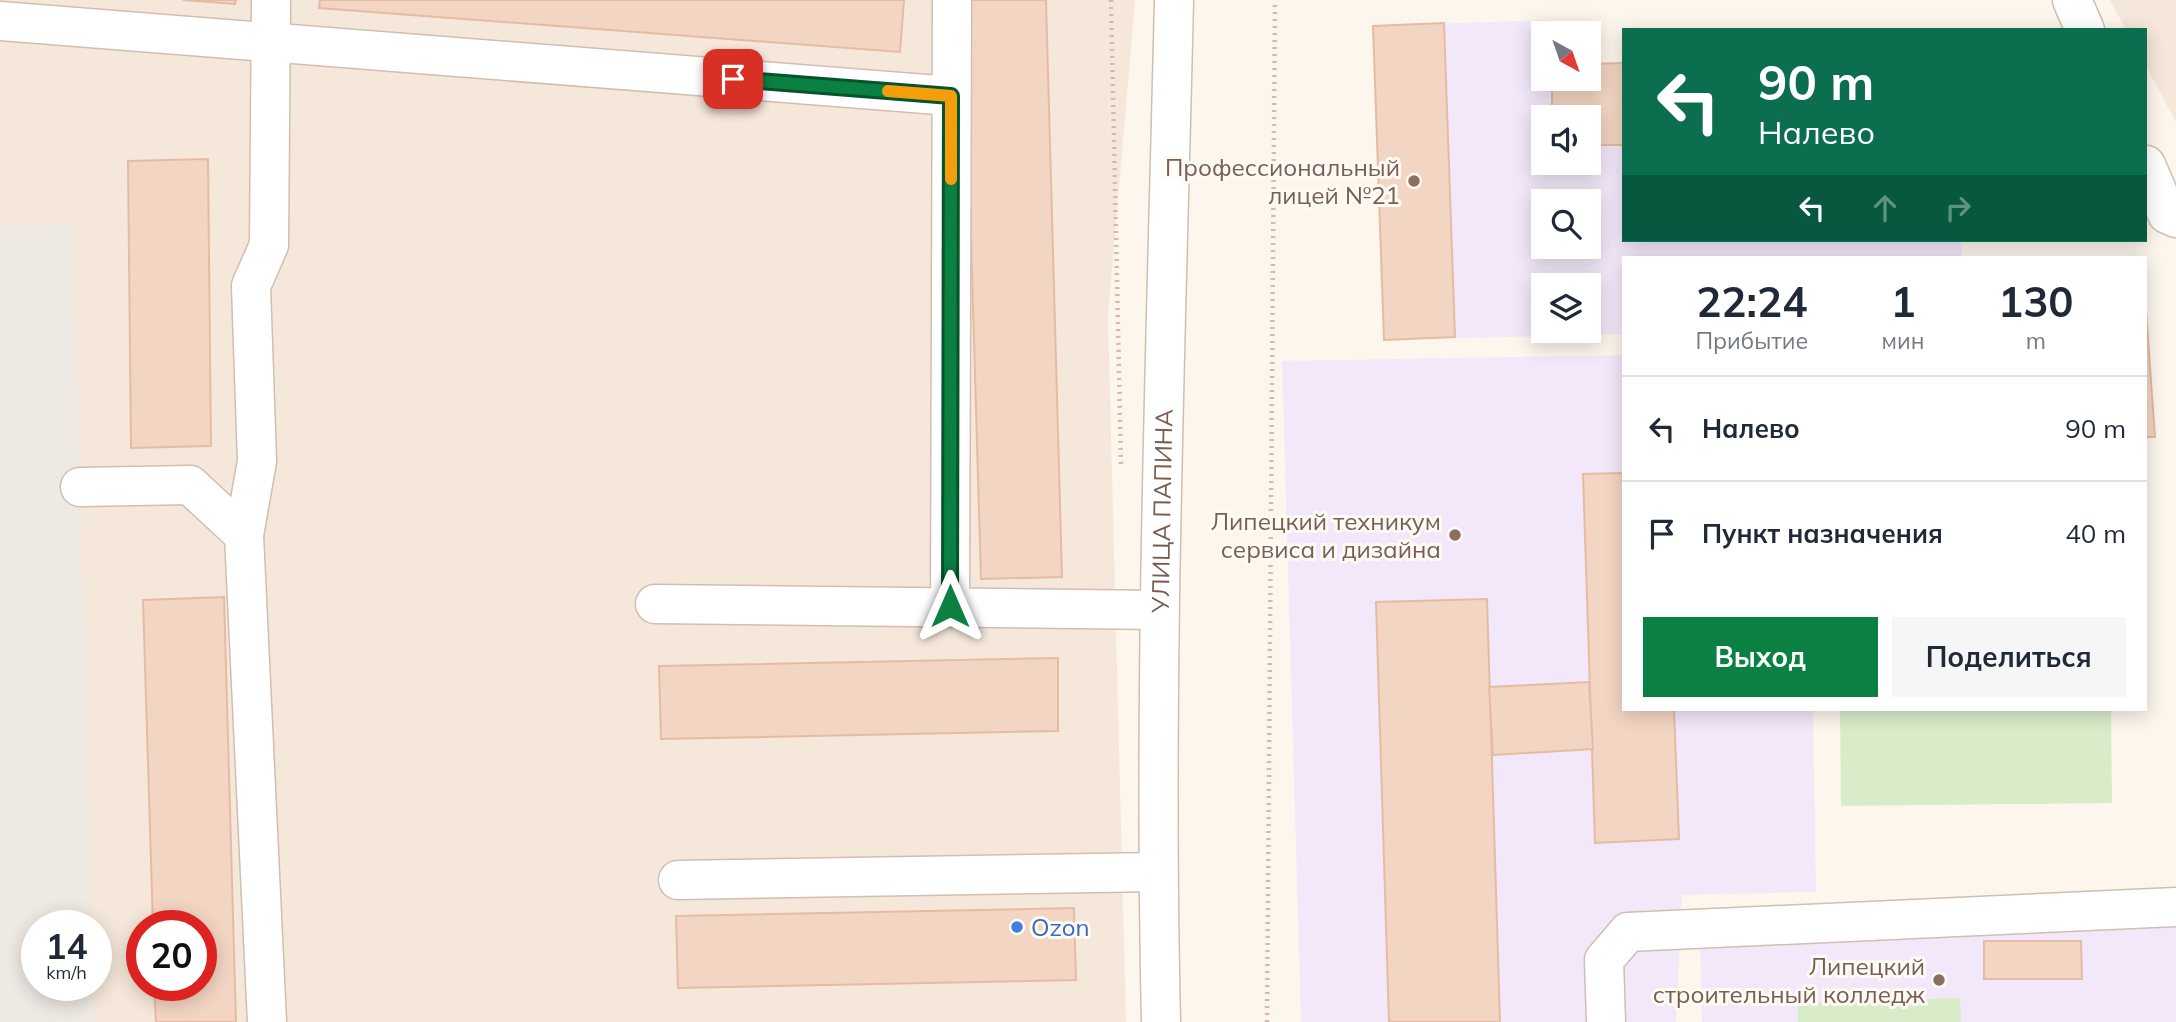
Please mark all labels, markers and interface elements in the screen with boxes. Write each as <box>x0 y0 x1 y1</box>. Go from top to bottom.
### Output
north arrow <box>1531 21 1601 91</box>
map controls <box>1531 21 1601 343</box>
pin <box>703 49 763 109</box>
text: 90 m <box>1758 51 1874 112</box>
icon: left <box>1643 56 1734 147</box>
icon: arrive <box>714 60 752 98</box>
button: sound <box>1531 105 1601 175</box>
text: Налево <box>1758 112 1875 152</box>
place label: Профессиональный лицей №21 <box>1165 152 1400 210</box>
marker: Профессиональный лицей №21 <box>1406 173 1422 189</box>
button: search <box>1531 189 1601 259</box>
icon: left <box>1793 189 1831 227</box>
icon: ahead <box>1866 189 1904 227</box>
icon: right <box>1939 189 1977 227</box>
button: layers <box>1531 273 1601 343</box>
text: 22:24 <box>1696 275 1807 328</box>
text: 1 <box>1890 275 1916 328</box>
text: 130 <box>1998 275 2074 328</box>
text: Прибытие <box>1695 326 1808 355</box>
text: мин <box>1882 326 1925 355</box>
text: m <box>2026 326 2046 355</box>
street label: УЛИЦА ПАПИНА <box>1145 409 1179 614</box>
icon: left <box>1643 410 1681 448</box>
text: Налево <box>1702 412 1800 445</box>
text: 90 m <box>2065 412 2126 445</box>
place label: Липецкий техникум сервиса и дизайна <box>1211 506 1441 564</box>
icon: arrive <box>1643 515 1681 553</box>
text: Пункт назначения <box>1702 517 1943 550</box>
text: 40 m <box>2065 517 2126 550</box>
marker: Липецкий техникум сервиса и дизайна <box>1447 527 1463 543</box>
position arrow <box>913 569 987 643</box>
button: Выход <box>1643 617 1878 697</box>
button: Поделиться <box>1892 617 2126 697</box>
speed limit sign: 20 <box>126 910 217 1001</box>
place label: Ozon <box>1031 912 1090 942</box>
marker: Ozon <box>1009 919 1025 935</box>
text: 14 <box>45 924 88 968</box>
place label: Липецкий строительный колледж <box>1653 951 1926 1009</box>
text: km/h <box>46 961 87 984</box>
marker: Липецкий строительный колледж <box>1931 972 1947 988</box>

